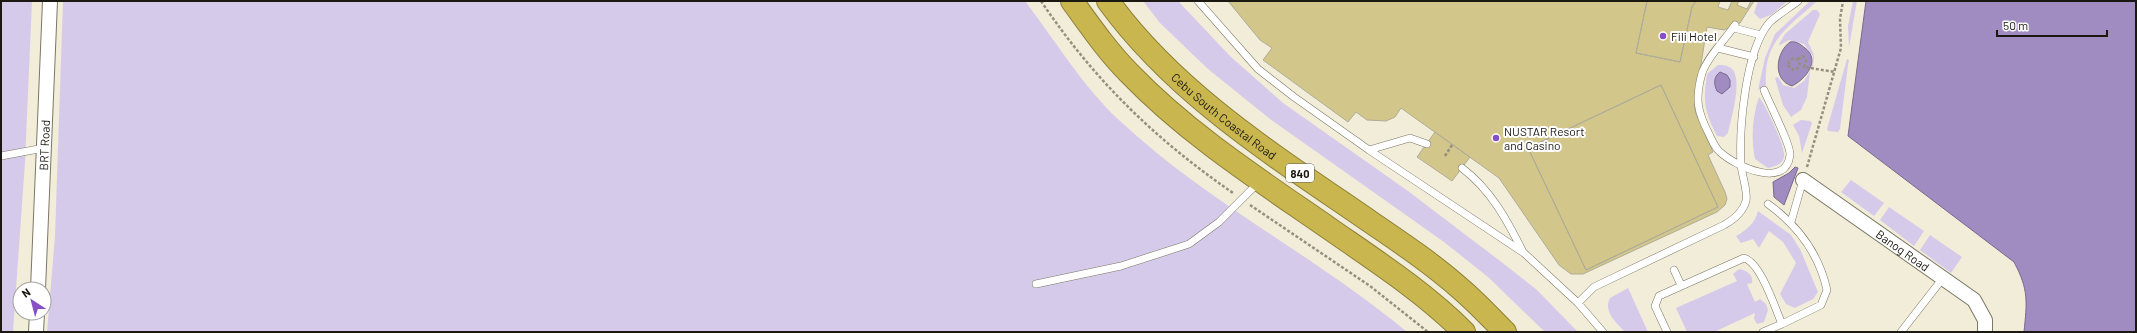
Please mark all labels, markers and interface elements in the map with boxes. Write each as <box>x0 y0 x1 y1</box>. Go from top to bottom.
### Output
scale bar <box>1997 12 2107 38</box>
text: 50 m <box>2003 18 2028 32</box>
place label: Fili Hotel <box>1671 29 1717 43</box>
marker: Fili Hotel <box>1658 31 1668 41</box>
street label: Cebu South Coastal Road <box>1169 70 1279 162</box>
street label: BRT Road <box>36 120 52 171</box>
place label: NUSTAR Resort and Casino <box>1504 124 1585 152</box>
marker: NUSTAR Resort and Casino <box>1491 133 1501 143</box>
road number: 840 <box>1286 164 1314 182</box>
street label: Banog Road <box>1873 227 1932 274</box>
north arrow <box>12 281 52 321</box>
text: N <box>19 285 33 300</box>

